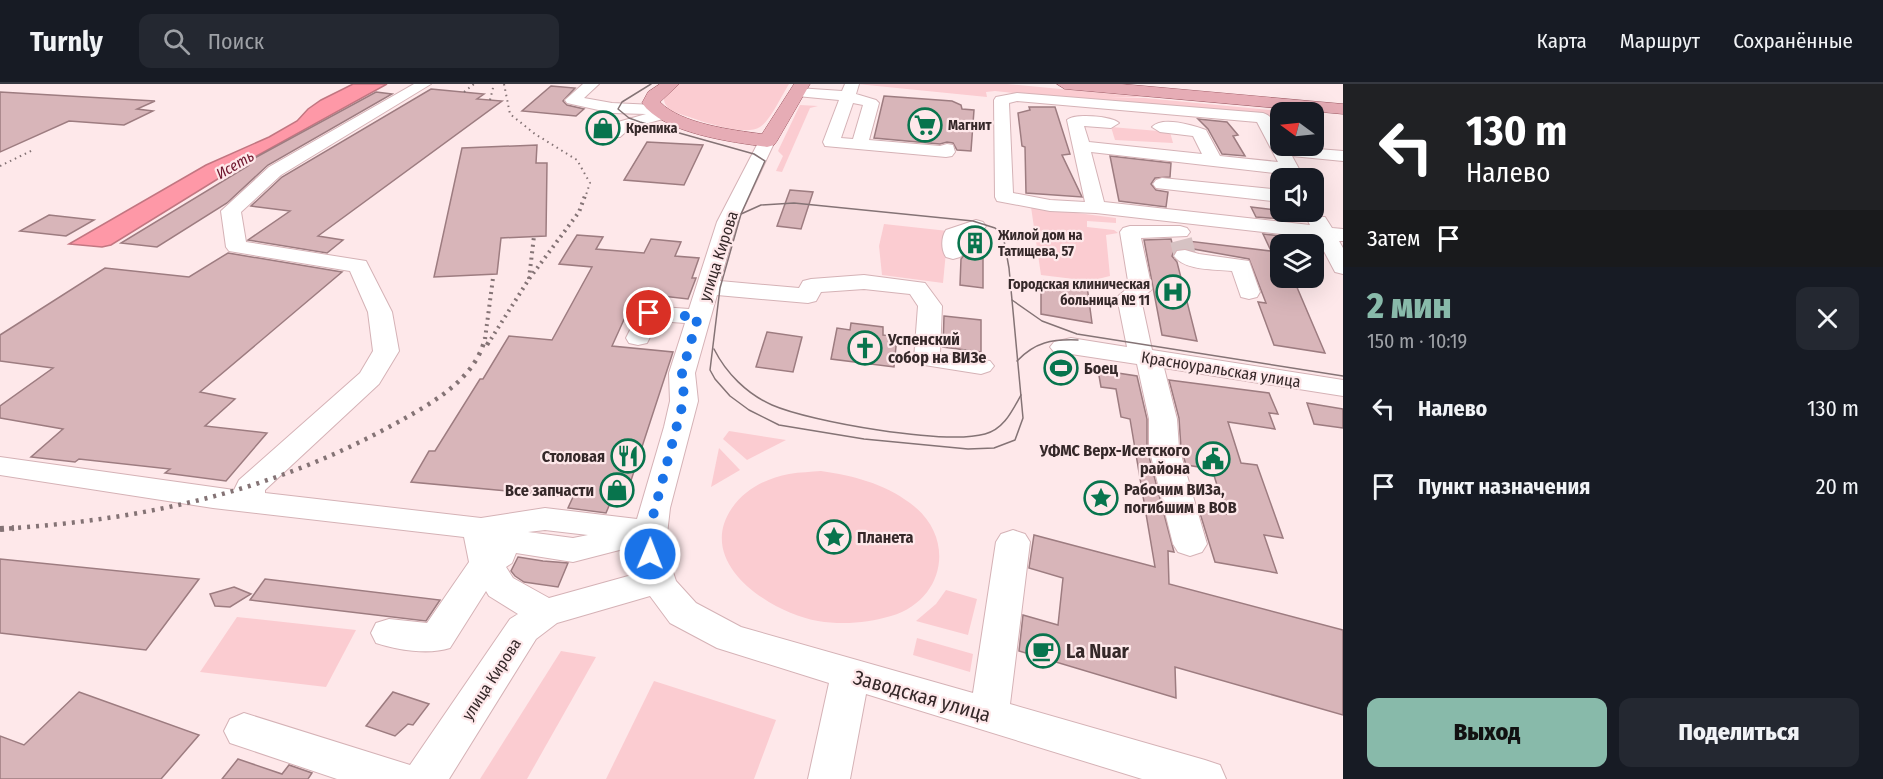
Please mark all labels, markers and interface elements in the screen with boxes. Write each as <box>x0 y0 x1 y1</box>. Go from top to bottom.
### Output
search box <box>139 14 559 68</box>
text: Turnly <box>30 25 103 58</box>
icon: search <box>160 25 193 58</box>
text: Поиск <box>208 28 264 55</box>
text: Карта <box>1537 28 1587 54</box>
text: Маршрут <box>1620 28 1700 54</box>
text: Сохранённые <box>1733 28 1853 54</box>
north arrow <box>1270 102 1324 156</box>
map controls <box>1270 102 1324 288</box>
text: 130 m <box>1466 106 1567 156</box>
supermarket icon: Магнит <box>907 107 943 143</box>
icon: left <box>1367 108 1445 186</box>
shop icon: Крепика <box>585 110 621 146</box>
place label: Магнит <box>948 117 992 134</box>
place label: Крепика <box>626 120 677 137</box>
water label: Исеть <box>213 147 257 183</box>
text: Налево <box>1466 157 1550 189</box>
button: sound <box>1270 168 1324 222</box>
street label: улица Кирова <box>695 209 742 304</box>
icon: arrive <box>1432 222 1465 255</box>
building icon: Жилой дом на Татищева, 57 <box>957 225 993 261</box>
text: Затем <box>1367 225 1420 252</box>
place label: Жилой дом на Татищева, 57 <box>997 227 1083 260</box>
button: layers <box>1270 234 1324 288</box>
hospital icon: Городская клиническая больница № 11 <box>1155 274 1191 310</box>
place label: Городская клиническая больница № 11 <box>1008 276 1150 309</box>
text: 2 мин <box>1367 284 1452 328</box>
pin <box>623 287 674 338</box>
button: close <box>1796 287 1859 350</box>
icon: arrive <box>632 296 665 329</box>
text: 150 m · 10:19 <box>1367 329 1467 353</box>
church icon: Успенский собор на ВИЗе <box>847 330 883 366</box>
place label: Успенский собор на ВИЗе <box>887 330 986 367</box>
street label: Красноуральская улица <box>1140 348 1302 392</box>
sports icon: Боец <box>1043 350 1079 386</box>
place label: Боец <box>1084 359 1118 378</box>
icon: left <box>1367 392 1400 425</box>
text: Налево <box>1418 395 1487 422</box>
text: 130 m <box>1807 395 1859 422</box>
restaurant icon: Столовая <box>610 438 646 474</box>
place label: УФМС Верх-Исетского района <box>1039 441 1190 478</box>
public building icon: УФМС Верх-Исетского района <box>1195 441 1231 477</box>
place label: Столовая <box>542 447 605 466</box>
icon: arrive <box>1367 470 1400 503</box>
shop icon: Все запчасти <box>599 472 635 508</box>
text: Пункт назначения <box>1418 473 1590 500</box>
text: 20 m <box>1816 473 1859 500</box>
place icon: Рабочим ВИЗа, погибшим в ВОВ <box>1083 480 1119 516</box>
place label: Рабочим ВИЗа, погибшим в ВОВ <box>1124 480 1237 517</box>
place label: Все запчасти <box>505 481 594 500</box>
place icon: Планета <box>816 519 852 555</box>
position arrow <box>618 522 682 586</box>
place label: Планета <box>857 528 913 547</box>
cafe icon: La Nuar <box>1025 633 1061 669</box>
street label: улица Кирова <box>458 635 525 724</box>
place label: La Nuar <box>1066 639 1130 663</box>
street label: Заводская улица <box>851 665 993 727</box>
button: Выход <box>1367 698 1607 767</box>
button: Поделиться <box>1619 698 1859 767</box>

